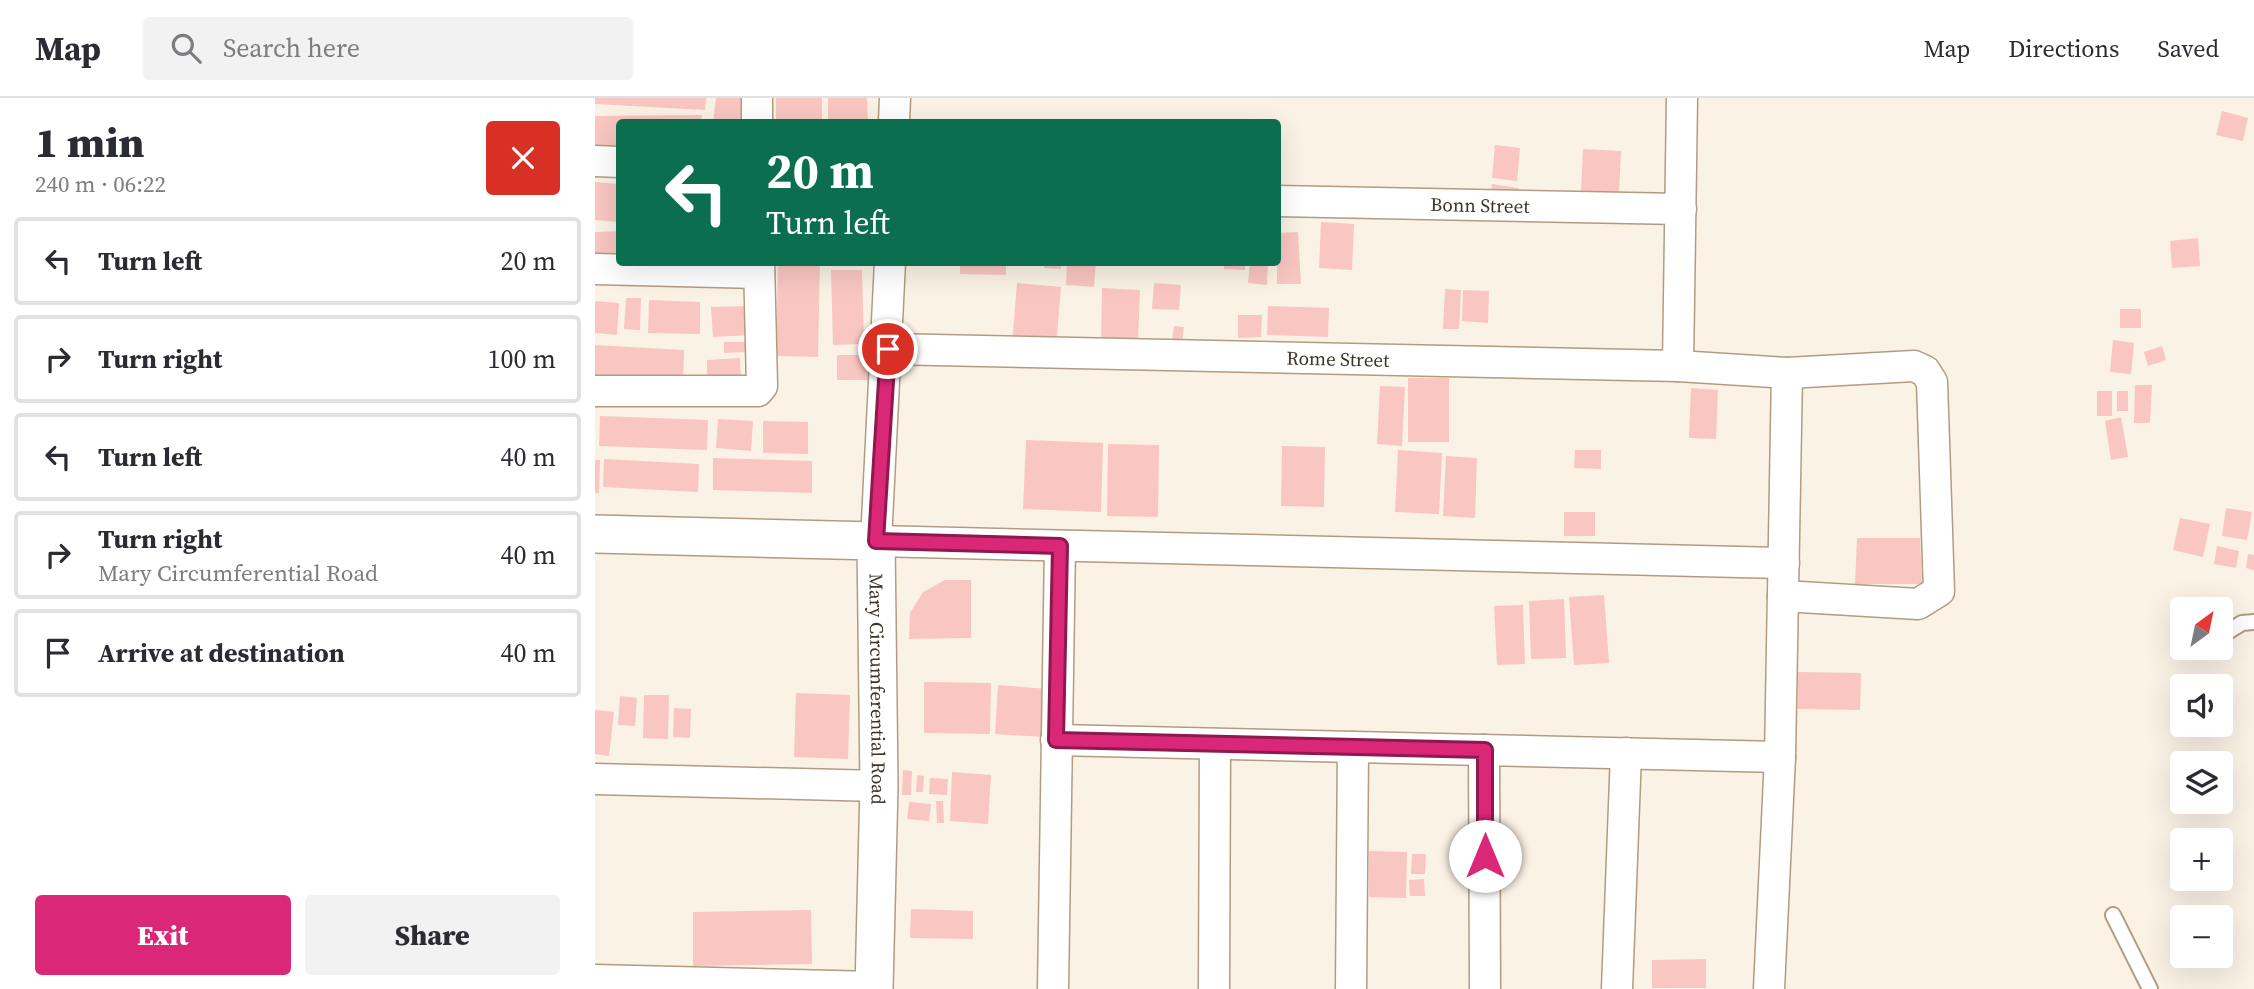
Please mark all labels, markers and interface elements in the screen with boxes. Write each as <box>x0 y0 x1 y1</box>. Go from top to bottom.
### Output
search box <box>143 17 633 80</box>
text: Map <box>35 26 101 71</box>
icon: search <box>167 29 205 67</box>
text: Search here <box>223 30 360 66</box>
text: Map <box>1923 32 1970 65</box>
text: Directions <box>2008 32 2119 65</box>
text: Saved <box>2157 32 2219 65</box>
text: 1 min <box>35 113 145 171</box>
button: close <box>486 121 560 195</box>
text: 20 m <box>766 137 874 204</box>
icon: left <box>651 147 742 238</box>
text: 240 m · 06:22 <box>35 168 166 200</box>
street label: Bonn Street <box>1430 191 1531 219</box>
text: Turn left <box>766 201 890 245</box>
icon: left <box>39 242 77 280</box>
text: Turn left <box>98 243 202 279</box>
text: 20 m <box>501 243 556 279</box>
pin <box>858 319 918 379</box>
icon: arrive <box>869 330 907 368</box>
icon: right <box>39 340 77 378</box>
text: Turn right <box>98 341 222 377</box>
text: 100 m <box>488 341 556 377</box>
street label: Rome Street <box>1286 345 1391 373</box>
icon: left <box>39 438 77 476</box>
text: Turn left <box>98 439 202 475</box>
text: 40 m <box>501 439 556 475</box>
text: Turn right <box>98 521 222 557</box>
icon: right <box>39 536 77 574</box>
text: 40 m <box>501 537 556 573</box>
text: Mary Circumferential Road <box>98 557 378 589</box>
street label: Mary Circumferential Road <box>863 573 892 805</box>
north arrow <box>2170 597 2233 660</box>
map controls <box>2170 597 2233 968</box>
icon: arrive <box>39 634 77 672</box>
text: Arrive at destination <box>98 635 345 671</box>
text: 40 m <box>501 635 556 671</box>
button: sound <box>2170 674 2233 737</box>
button: layers <box>2170 751 2233 814</box>
position arrow <box>1448 819 1522 893</box>
button: + <box>2170 828 2233 891</box>
button: Exit <box>35 895 291 975</box>
button: Share <box>305 895 560 975</box>
button: − <box>2170 905 2233 968</box>

